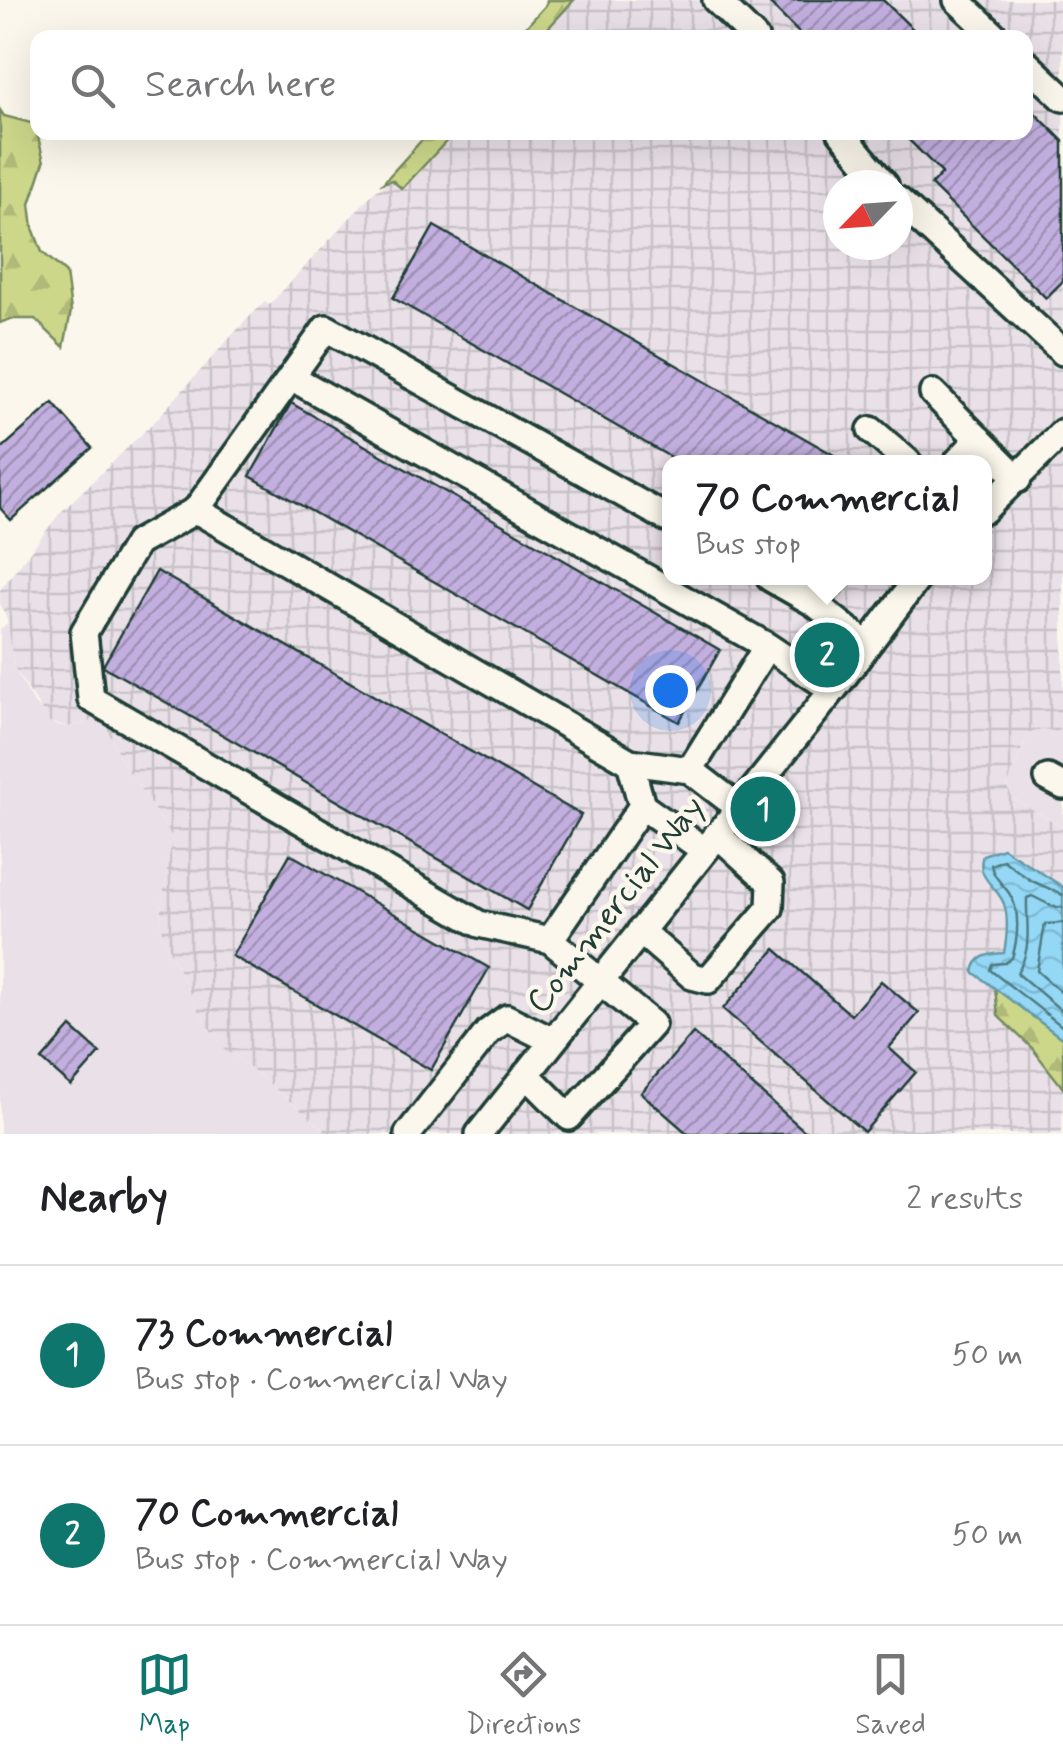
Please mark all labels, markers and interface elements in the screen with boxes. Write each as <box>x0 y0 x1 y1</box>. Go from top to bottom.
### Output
search box <box>30 30 1033 140</box>
icon: search <box>65 58 120 113</box>
text: Search here <box>145 61 336 110</box>
north arrow <box>823 170 913 260</box>
popup <box>662 455 992 585</box>
text: 70 Commercial <box>695 475 959 524</box>
text: Bus stop <box>695 524 801 566</box>
pin: 2 <box>794 618 860 692</box>
your location <box>645 665 696 716</box>
pin: 1 <box>730 772 796 846</box>
street label: Commercial Way <box>516 786 716 1024</box>
text: Nearby <box>40 1172 168 1227</box>
text: 2 results <box>906 1178 1023 1220</box>
text: 73 Commercial <box>135 1310 392 1359</box>
text: 1 <box>65 1334 80 1376</box>
text: 50 m <box>951 1334 1023 1376</box>
text: Bus stop · Commercial Way <box>135 1359 508 1401</box>
text: 70 Commercial <box>135 1490 398 1539</box>
text: 2 <box>65 1514 80 1556</box>
text: 50 m <box>951 1514 1023 1556</box>
text: Bus stop · Commercial Way <box>135 1539 508 1581</box>
tab: Map <box>137 1647 192 1744</box>
tab: Directions <box>466 1647 581 1744</box>
tab: Saved <box>855 1647 926 1744</box>

